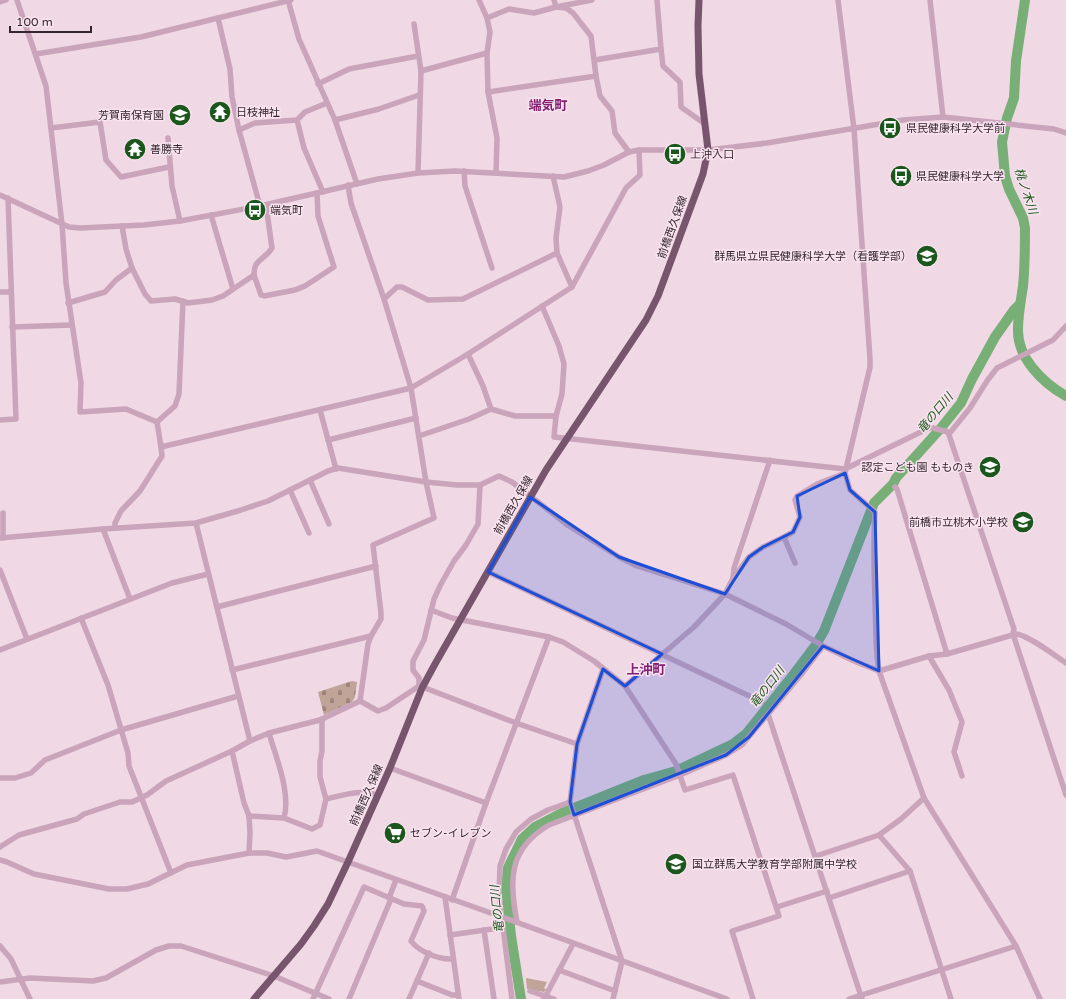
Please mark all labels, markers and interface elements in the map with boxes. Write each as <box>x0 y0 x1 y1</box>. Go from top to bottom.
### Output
scale bar <box>10 8 91 34</box>
text: 100 m <box>16 15 53 29</box>
district label: 端気町 <box>528 98 568 114</box>
temple icon: 日枝神社 <box>207 99 233 125</box>
school or university icon: 芳賀南保育園 <box>167 102 193 128</box>
place label: 日枝神社 <box>236 106 280 119</box>
place label: 芳賀南保育園 <box>98 109 164 122</box>
bus stop icon: 県民健康科学大学前 <box>877 115 903 141</box>
place label: 県民健康科学大学前 <box>906 122 1005 135</box>
temple icon: 善勝寺 <box>122 136 148 162</box>
bus stop icon: 上沖入口 <box>662 141 688 167</box>
place label: 善勝寺 <box>150 143 183 156</box>
place label: 上沖入口 <box>690 148 734 161</box>
bus stop icon: 県民健康科学大学 <box>888 163 914 189</box>
water label: 桃ノ木川 <box>1012 166 1041 218</box>
place label: 県民健康科学大学 <box>916 170 1004 183</box>
street label: 前橋西久保線 <box>655 194 690 260</box>
bus stop icon: 端気町 <box>242 197 268 223</box>
place label: 端気町 <box>270 204 303 217</box>
school or university icon: 群馬県立県民健康科学大学（看護学部） <box>914 243 940 269</box>
place label: 群馬県立県民健康科学大学（看護学部） <box>714 250 912 263</box>
water label: 竜の口川 <box>914 389 957 436</box>
school or university icon: 認定こども園 もものき <box>977 454 1003 480</box>
place label: 認定こども園 もものき <box>861 461 974 474</box>
street label: 前橋西久保線 <box>491 473 536 537</box>
school or university icon: 前橋市立桃木小学校 <box>1010 509 1036 535</box>
place label: 前橋市立桃木小学校 <box>909 516 1008 529</box>
district label: 上沖町 <box>626 662 666 678</box>
water label: 竜の口川 <box>747 662 789 710</box>
street label: 前橋西久保線 <box>347 762 386 828</box>
supermarket icon: セブン-イレブン <box>382 820 408 846</box>
place label: セブン-イレブン <box>410 827 492 840</box>
school or university icon: 国立群馬大学教育学部附属中学校 <box>663 851 689 877</box>
place label: 国立群馬大学教育学部附属中学校 <box>692 858 857 871</box>
water label: 竜の口川 <box>487 882 506 934</box>

